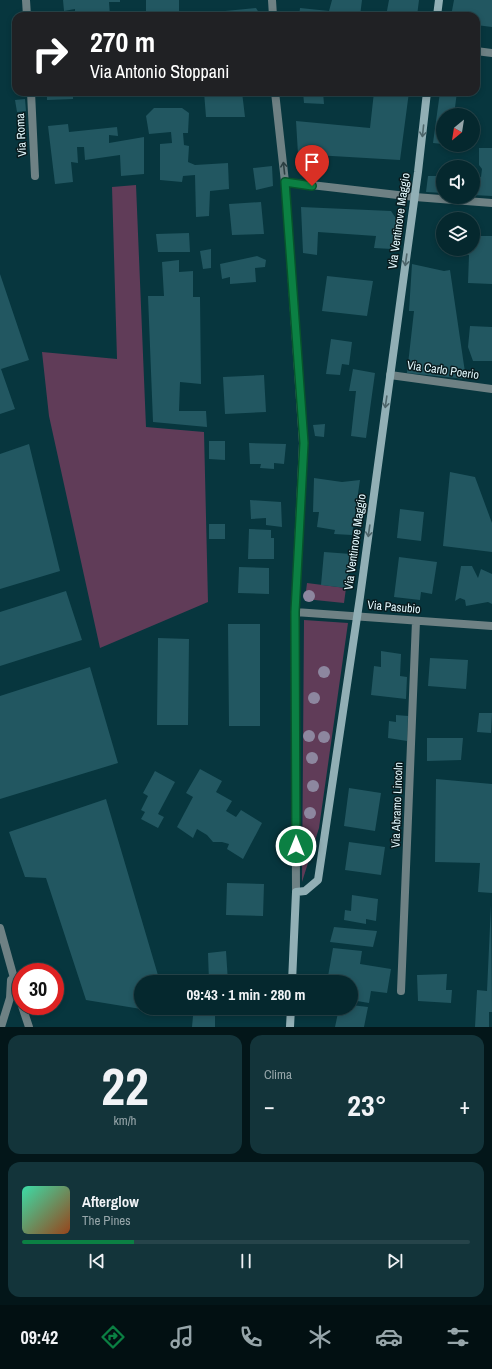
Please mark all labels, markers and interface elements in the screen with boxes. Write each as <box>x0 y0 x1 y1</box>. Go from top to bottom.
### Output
text: 270 m <box>90 23 155 61</box>
icon: right <box>24 28 76 80</box>
text: Via Antonio Stoppani <box>90 59 229 84</box>
north arrow <box>436 108 480 152</box>
map controls <box>436 108 480 256</box>
street label: Via Roma <box>12 112 30 157</box>
one-way arrow <box>419 124 427 137</box>
pin <box>295 145 329 186</box>
icon: arrive <box>301 151 323 173</box>
button: sound <box>436 160 480 204</box>
one-way arrow <box>280 162 287 175</box>
street label: Via Ventinove Maggio <box>384 172 414 270</box>
button: layers <box>436 212 480 256</box>
one-way arrow <box>402 253 410 266</box>
street label: Via Carlo Poerio <box>406 357 480 383</box>
one-way arrow <box>382 395 390 408</box>
street label: Via Ventinove Maggio <box>340 493 370 591</box>
one-way arrow <box>365 524 373 537</box>
street label: Via Pasubio <box>367 597 421 617</box>
street label: Via Abramo Lincoln <box>388 762 406 848</box>
position arrow <box>275 825 317 867</box>
speed limit sign: 30 <box>12 963 64 1015</box>
text: 09:43 · 1 min · 280 m <box>187 984 305 1005</box>
text: 22 <box>101 1051 149 1121</box>
text: Clima <box>264 1066 292 1083</box>
text: 23° <box>347 1085 387 1125</box>
text: − <box>264 1091 275 1121</box>
text: + <box>459 1091 470 1121</box>
text: km/h <box>113 1112 137 1129</box>
text: Afterglow <box>82 1191 139 1212</box>
text: The Pines <box>82 1212 131 1229</box>
icon: previous <box>86 1250 108 1272</box>
icon: pause <box>235 1250 257 1272</box>
icon: next <box>384 1250 406 1272</box>
icon: directions <box>99 1323 127 1351</box>
icon: music <box>168 1323 196 1351</box>
icon: phone <box>237 1323 265 1351</box>
icon: climate <box>306 1323 334 1351</box>
icon: car <box>375 1323 403 1351</box>
icon: filters <box>444 1323 472 1351</box>
text: 09:42 <box>20 1325 58 1350</box>

